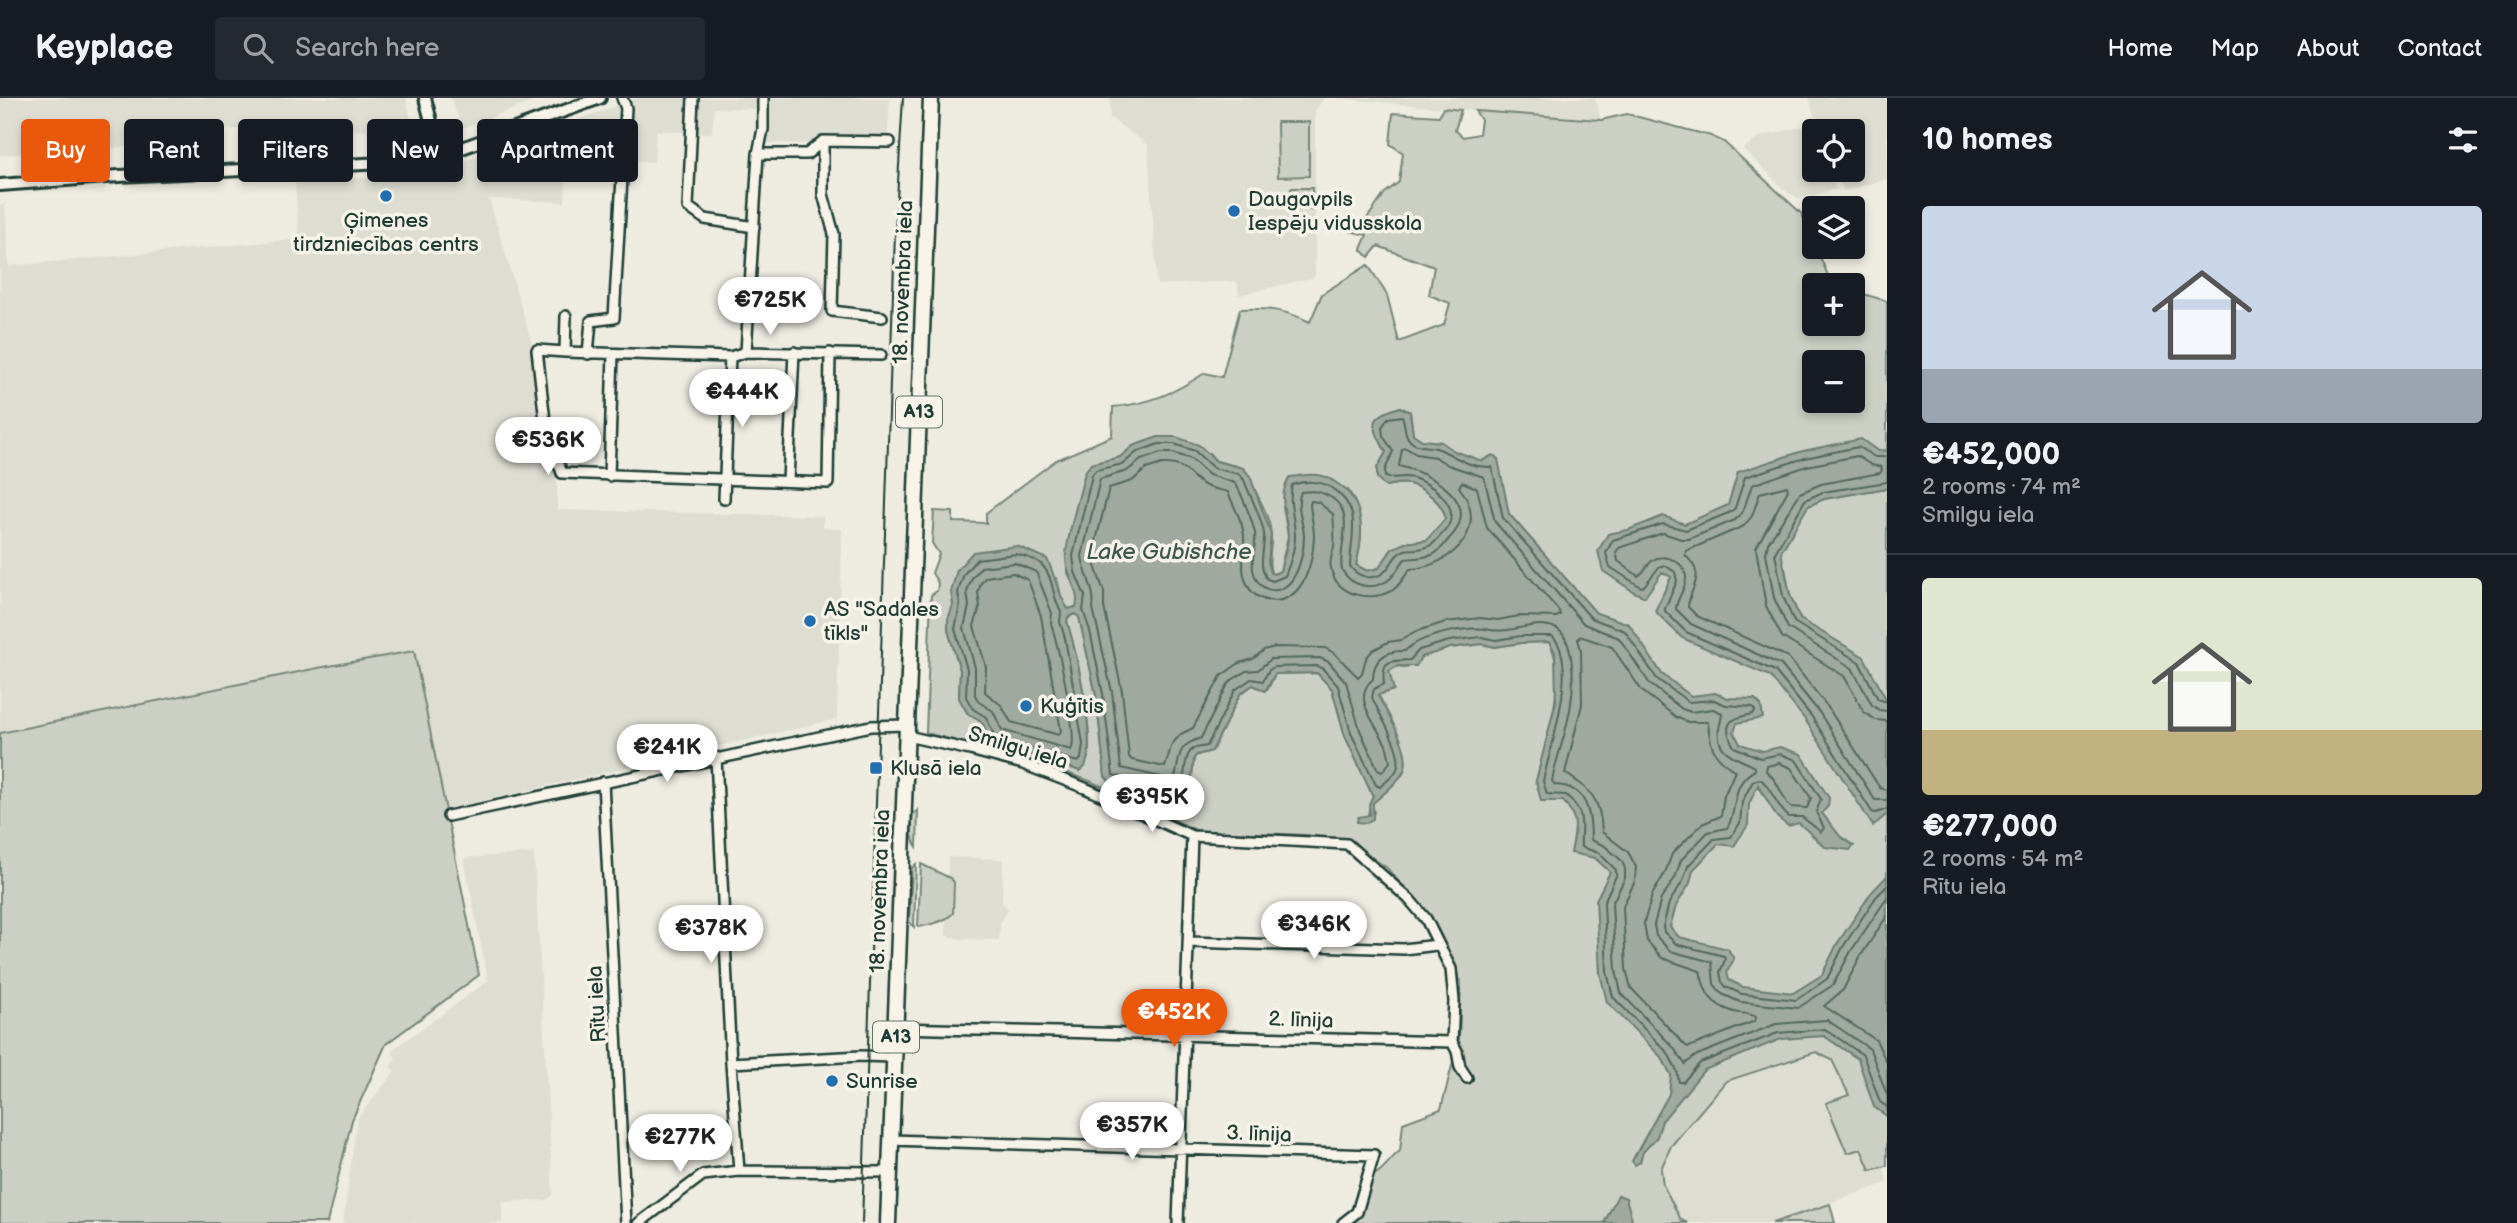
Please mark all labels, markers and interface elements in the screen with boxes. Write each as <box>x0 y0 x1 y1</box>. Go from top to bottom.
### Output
search box <box>215 17 705 80</box>
text: Keyplace <box>35 28 173 68</box>
icon: search <box>239 29 277 67</box>
text: Search here <box>295 33 439 64</box>
text: Home <box>2108 34 2173 63</box>
text: Map <box>2211 34 2259 63</box>
text: About <box>2297 34 2359 63</box>
text: Contact <box>2397 34 2482 63</box>
chip: Buy <box>21 119 110 182</box>
chip: Rent <box>124 119 224 182</box>
chip: Filters <box>238 119 353 182</box>
chip: New <box>367 119 463 182</box>
chip: Apartment <box>477 119 638 182</box>
map controls <box>1802 119 1865 413</box>
button: locate <box>1802 119 1865 182</box>
icon: filters <box>2444 121 2482 159</box>
text: 10 homes <box>1922 122 2053 158</box>
place label: Daugavpils Iespēju vidusskola <box>1248 187 1422 236</box>
marker: Ģimenes tirdzniecības centrs <box>378 188 394 204</box>
button: layers <box>1802 196 1865 259</box>
street label: 18. novembra iela <box>888 200 918 364</box>
marker: Daugavpils Iespēju vidusskola <box>1226 203 1242 219</box>
place label: Ģimenes tirdzniecības centrs <box>293 208 479 257</box>
icon: home <box>2139 252 2265 378</box>
button: + <box>1802 273 1865 336</box>
pin: €725K <box>721 278 819 337</box>
text: €725K <box>734 286 806 314</box>
button: − <box>1802 350 1865 413</box>
pin: €444K <box>693 370 791 429</box>
text: €444K <box>705 378 779 406</box>
road number: A13 <box>896 396 942 428</box>
pin: €536K <box>499 418 597 477</box>
text: €536K <box>511 426 585 454</box>
text: €452,000 <box>1922 437 2060 473</box>
text: 2 rooms · 74 m² <box>1922 473 2081 501</box>
text: Smilgu iela <box>1922 501 2035 529</box>
water label: Lake Gubishche <box>1086 538 1252 566</box>
place label: AS "Sadales tīkls" <box>824 597 939 646</box>
marker: AS "Sadales tīkls" <box>802 613 818 629</box>
icon: home <box>2139 624 2265 750</box>
place label: Kuģītis <box>1040 694 1104 719</box>
marker: Kuģītis <box>1018 698 1034 714</box>
street label: Smilgu iela <box>965 721 1071 775</box>
pin: €241K <box>618 724 716 784</box>
text: €241K <box>633 733 701 761</box>
place label: Klusā iela <box>890 756 982 781</box>
marker: Klusā iela <box>868 760 884 776</box>
pin: €395K <box>1103 774 1201 834</box>
text: €395K <box>1115 783 1189 811</box>
street label: 18. novembra iela <box>865 809 895 973</box>
text: €277,000 <box>1922 809 2058 845</box>
text: 2 rooms · 54 m² <box>1922 845 2084 873</box>
text: Rītu iela <box>1922 873 2007 901</box>
pin: €346K <box>1265 902 1363 961</box>
pin: €378K <box>662 906 760 965</box>
text: €346K <box>1277 910 1351 938</box>
text: €378K <box>675 914 747 942</box>
street label: Rītu iela <box>582 965 612 1043</box>
pin: €452K <box>1125 990 1223 1049</box>
text: €452K <box>1137 998 1211 1026</box>
street label: 2. līnija <box>1268 1006 1334 1034</box>
road number: A13 <box>873 1021 919 1052</box>
place label: Sunrise <box>846 1069 918 1094</box>
marker: Sunrise <box>824 1073 840 1089</box>
pin: €357K <box>1083 1102 1181 1162</box>
text: €357K <box>1096 1111 1168 1139</box>
pin: €277K <box>631 1114 729 1174</box>
street label: 3. līnija <box>1226 1120 1292 1148</box>
text: €277K <box>644 1123 716 1151</box>

